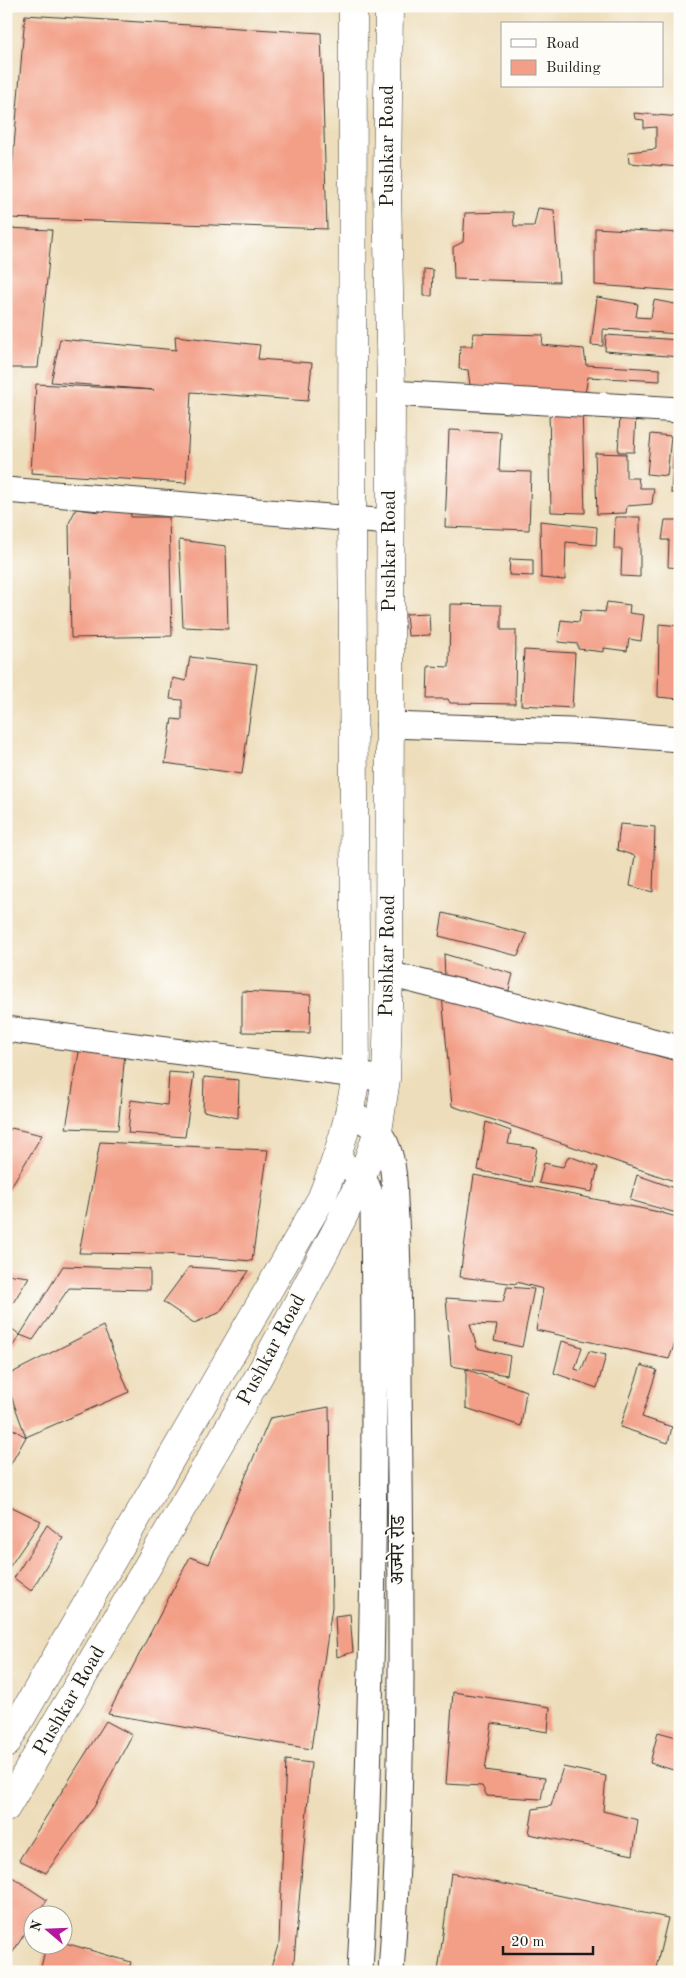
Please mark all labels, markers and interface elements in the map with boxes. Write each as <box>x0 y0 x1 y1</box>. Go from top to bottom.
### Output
legend <box>501 22 664 88</box>
text: Road <box>546 37 580 52</box>
text: Building <box>546 61 601 76</box>
street label: Pushkar Road <box>378 85 398 207</box>
street label: Pushkar Road <box>380 490 400 612</box>
street label: Pushkar Road <box>377 895 399 1017</box>
street label: Pushkar Road <box>234 1291 310 1409</box>
street label: अज्मेर रोड <box>385 1514 409 1585</box>
street label: Pushkar Road <box>31 1643 109 1759</box>
north arrow <box>22 1906 72 1956</box>
text: N <box>28 1918 45 1933</box>
scale bar <box>503 1923 594 1955</box>
text: 20 m <box>511 1935 545 1950</box>

